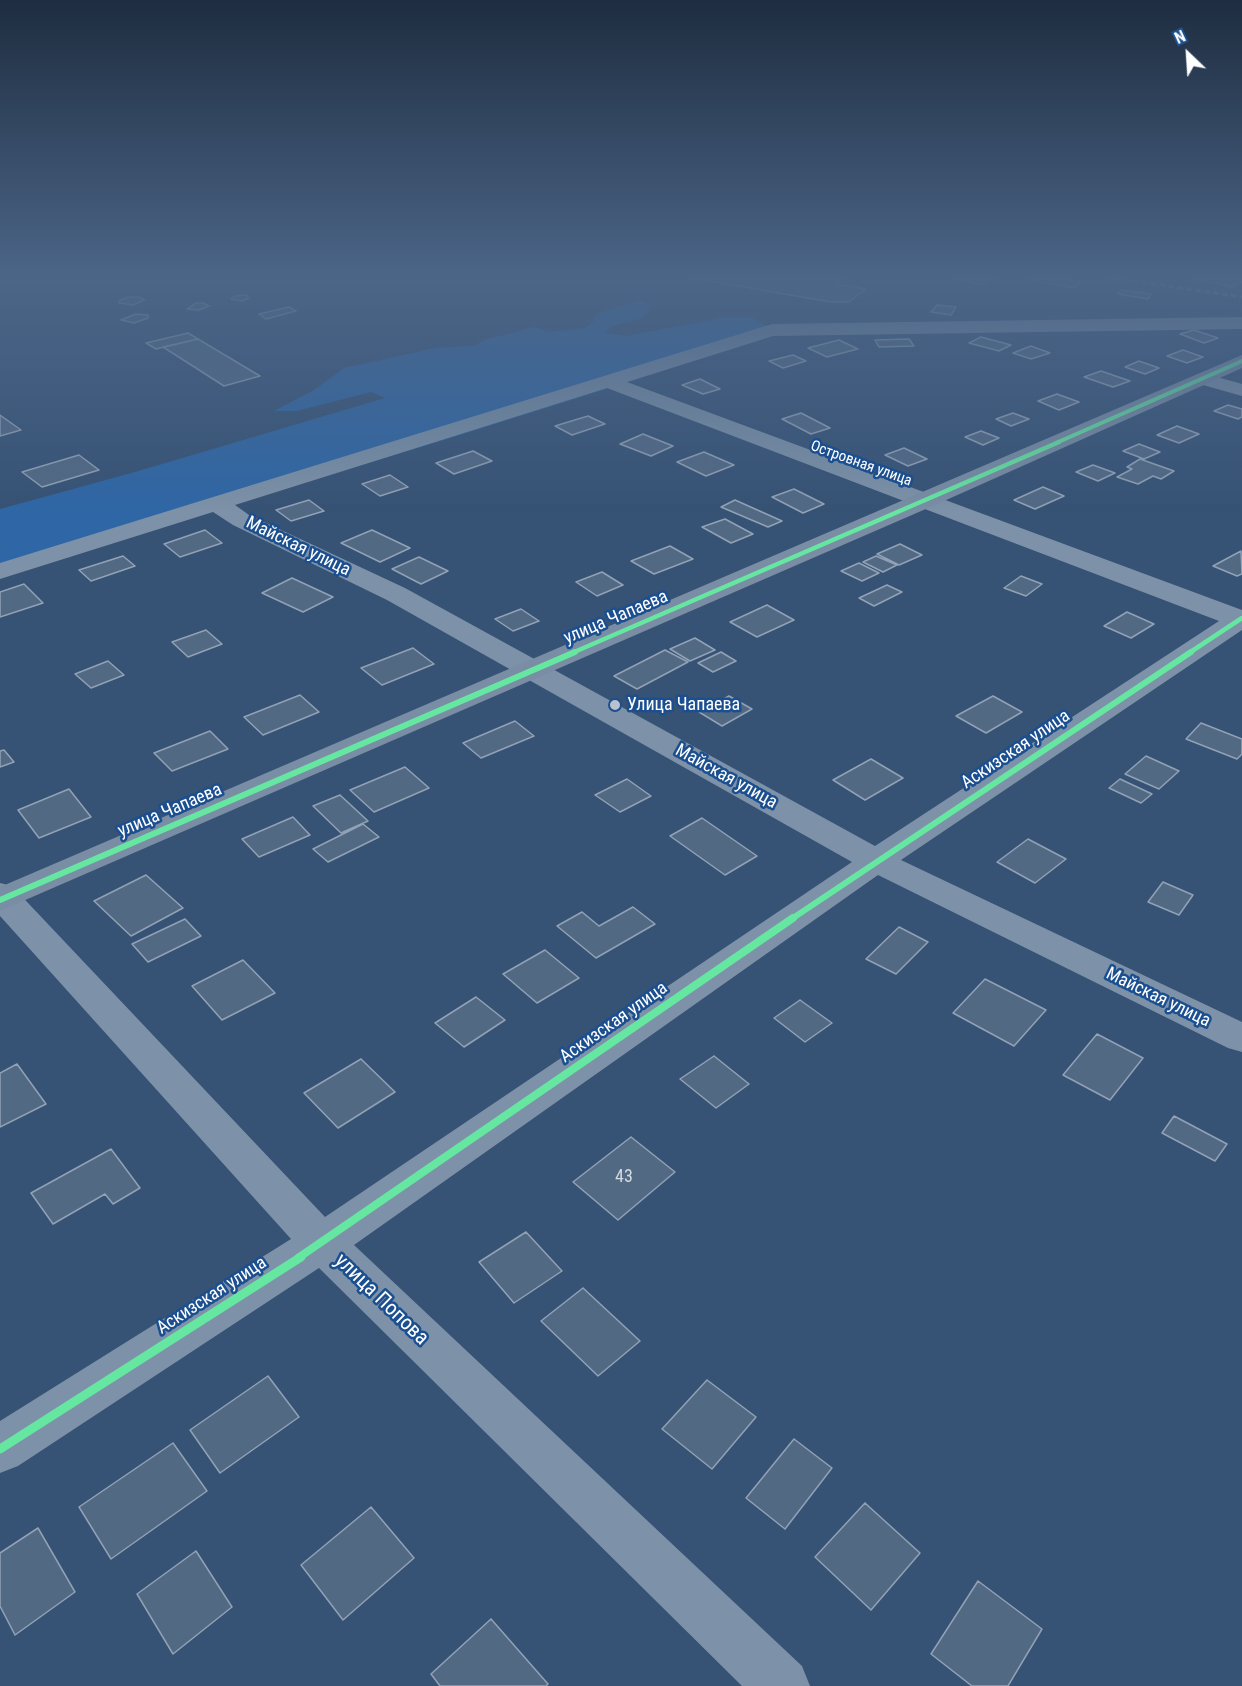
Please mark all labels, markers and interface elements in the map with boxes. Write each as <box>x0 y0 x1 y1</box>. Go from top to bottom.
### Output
north arrow <box>1158 24 1218 84</box>
text: N <box>1172 27 1189 48</box>
street label: Островная улица <box>808 437 914 491</box>
street label: Майская улица <box>242 512 354 582</box>
street label: улица Чапаева <box>561 586 671 650</box>
place label: Улица Чапаева <box>627 694 740 716</box>
marker: Улица Чапаева <box>608 698 622 712</box>
street label: Аскизская улица <box>958 706 1074 794</box>
street label: Майская улица <box>671 740 781 814</box>
street label: улица Чапаева <box>115 779 225 843</box>
street label: Майская улица <box>1102 963 1214 1033</box>
street label: Аскизская улица <box>556 978 672 1068</box>
house number: 43 <box>615 1166 633 1188</box>
street label: улица Попова <box>329 1249 433 1351</box>
street label: Аскизская улица <box>153 1252 271 1340</box>

